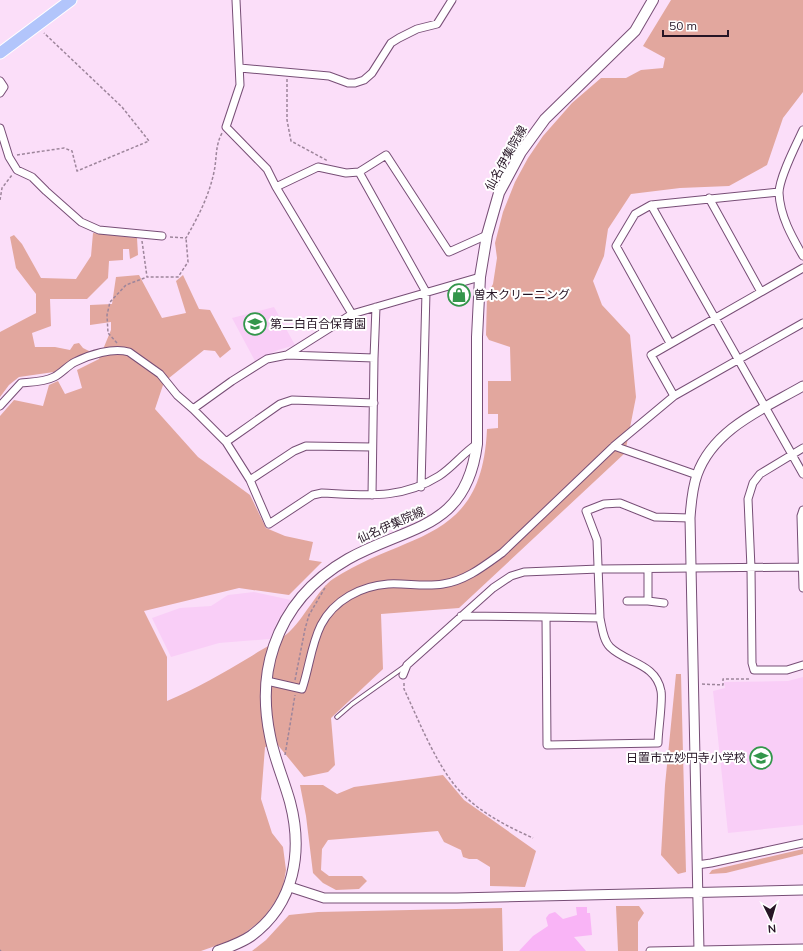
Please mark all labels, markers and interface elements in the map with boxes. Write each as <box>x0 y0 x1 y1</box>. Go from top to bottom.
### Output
scale bar <box>663 12 728 38</box>
text: 50 m <box>669 18 697 33</box>
street label: 仙名伊集院線 <box>482 123 530 193</box>
shop icon: 曽木クリーニング <box>446 282 472 308</box>
place label: 曽木クリーニング <box>474 287 570 302</box>
school or university icon: 第二白百合保育園 <box>242 311 268 337</box>
place label: 第二白百合保育園 <box>270 316 366 331</box>
street label: 仙名伊集院線 <box>355 503 427 546</box>
school or university icon: 日置市立妙円寺小学校 <box>748 745 774 771</box>
place label: 日置市立妙円寺小学校 <box>626 750 746 765</box>
north arrow <box>751 899 791 939</box>
text: N <box>767 922 777 936</box>

